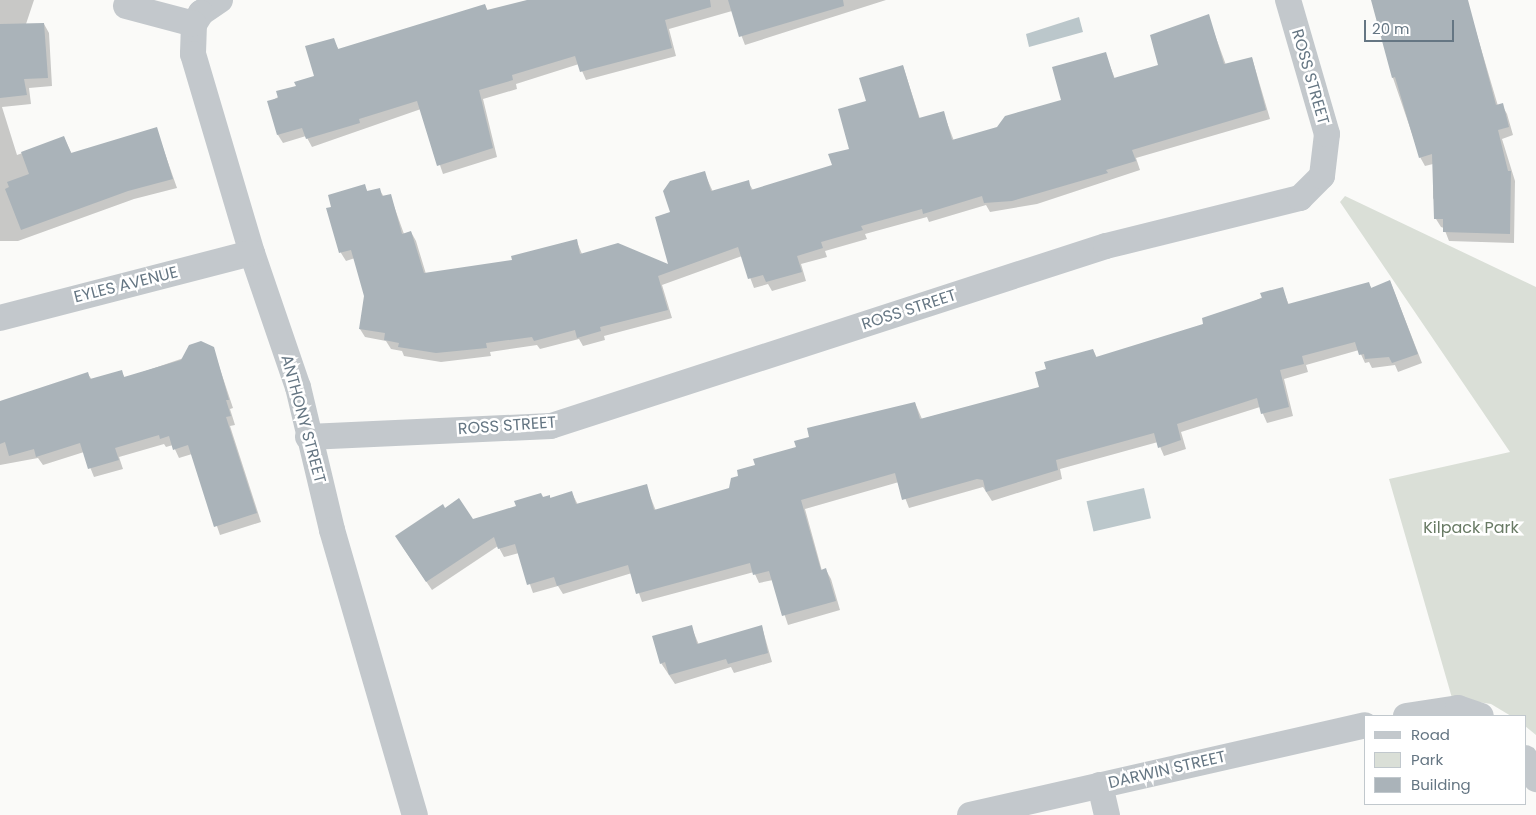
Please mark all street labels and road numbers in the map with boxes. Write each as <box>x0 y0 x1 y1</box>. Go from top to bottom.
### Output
street label: ROSS STREET <box>1287 27 1333 127</box>
street label: EYLES AVENUE <box>72 263 180 307</box>
street label: ROSS STREET <box>859 286 959 334</box>
street label: ANTHONY STREET <box>277 353 329 485</box>
street label: ROSS STREET <box>457 413 557 439</box>
street label: DARWIN STREET <box>1107 747 1227 793</box>

